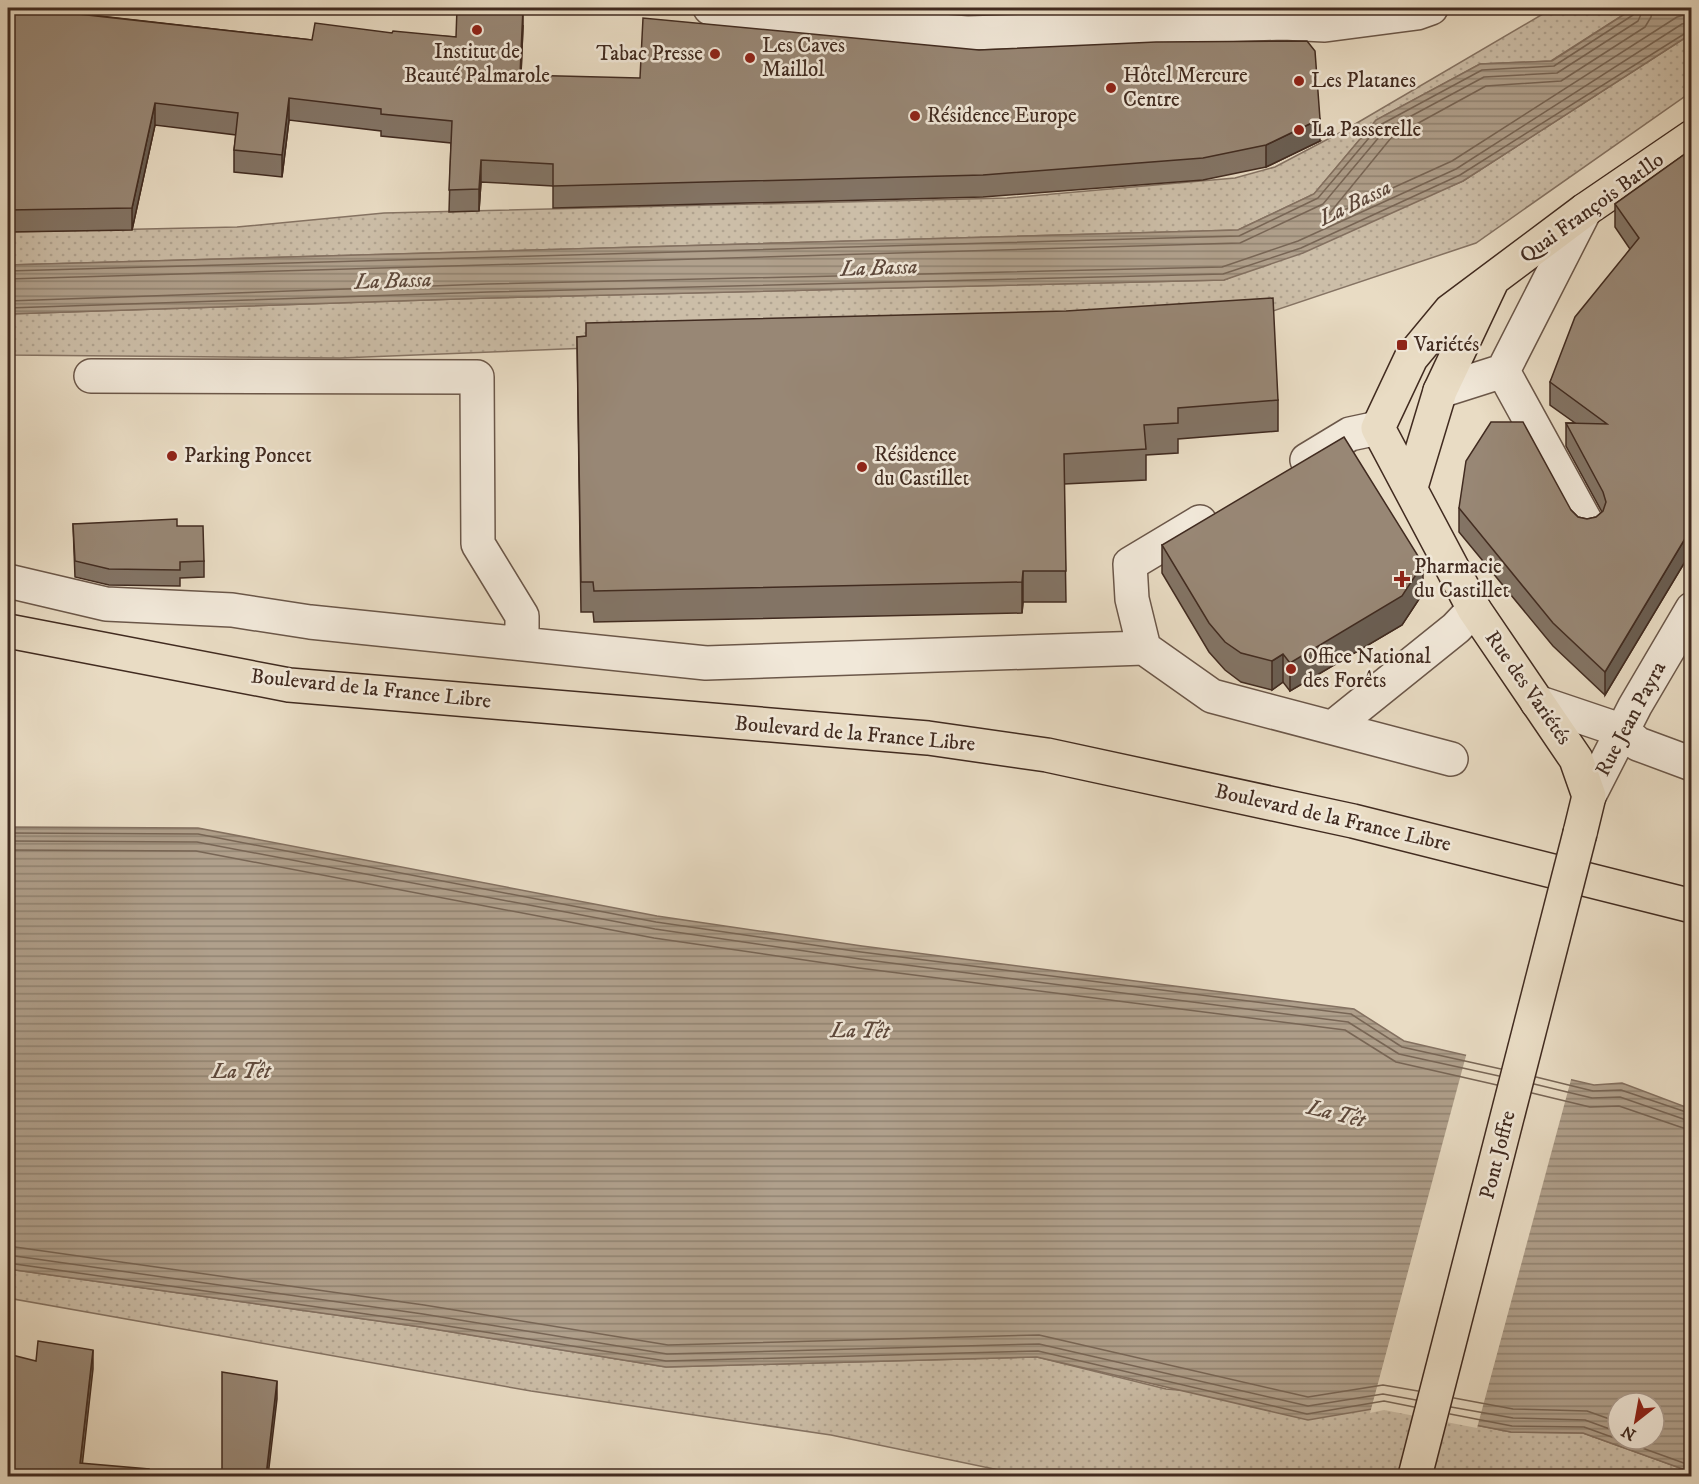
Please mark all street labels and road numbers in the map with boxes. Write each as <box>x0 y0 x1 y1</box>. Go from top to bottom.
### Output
street label: Quai François Batllo <box>1515 147 1669 269</box>
street label: Rue des Variétés <box>1479 626 1577 750</box>
street label: Rue Jean Payra <box>1590 657 1672 781</box>
street label: Boulevard de la France Libre <box>250 663 493 715</box>
street label: Boulevard de la France Libre <box>734 711 977 757</box>
street label: Boulevard de la France Libre <box>1212 778 1454 858</box>
street label: Pont Joffre <box>1474 1108 1522 1202</box>

